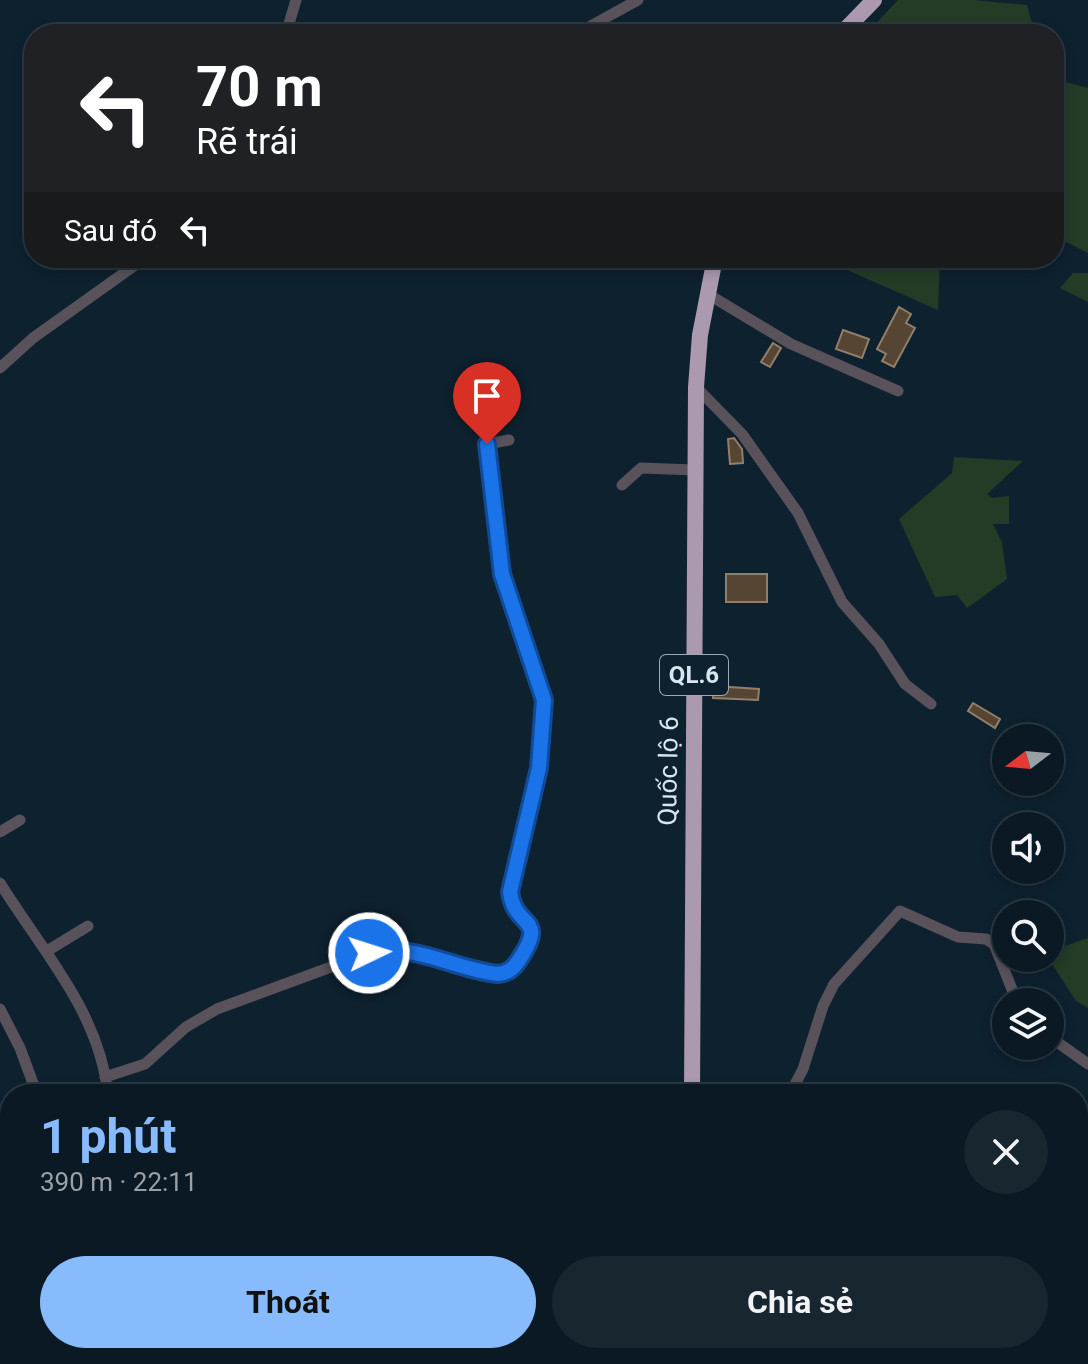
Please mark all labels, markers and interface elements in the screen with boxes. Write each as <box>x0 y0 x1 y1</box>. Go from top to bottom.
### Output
text: 70 m <box>196 54 323 120</box>
icon: left <box>64 56 168 160</box>
text: Rẽ trái <box>196 121 298 163</box>
icon: left <box>173 208 217 252</box>
text: Sau đó <box>64 213 157 248</box>
pin <box>453 362 521 444</box>
icon: arrive <box>465 374 509 418</box>
road number: QL.6 <box>660 655 728 695</box>
street label: Quốc lộ 6 <box>652 716 684 826</box>
north arrow <box>992 724 1064 796</box>
map controls <box>992 724 1064 1060</box>
button: sound <box>992 812 1064 884</box>
button: search <box>992 900 1064 972</box>
position arrow <box>327 911 411 995</box>
button: layers <box>992 988 1064 1060</box>
text: 1 phút <box>40 1108 176 1165</box>
button: close <box>964 1110 1048 1194</box>
text: 390 m · 22:11 <box>40 1167 198 1197</box>
button: Thoát <box>40 1256 536 1348</box>
button: Chia sẻ <box>552 1256 1048 1348</box>

